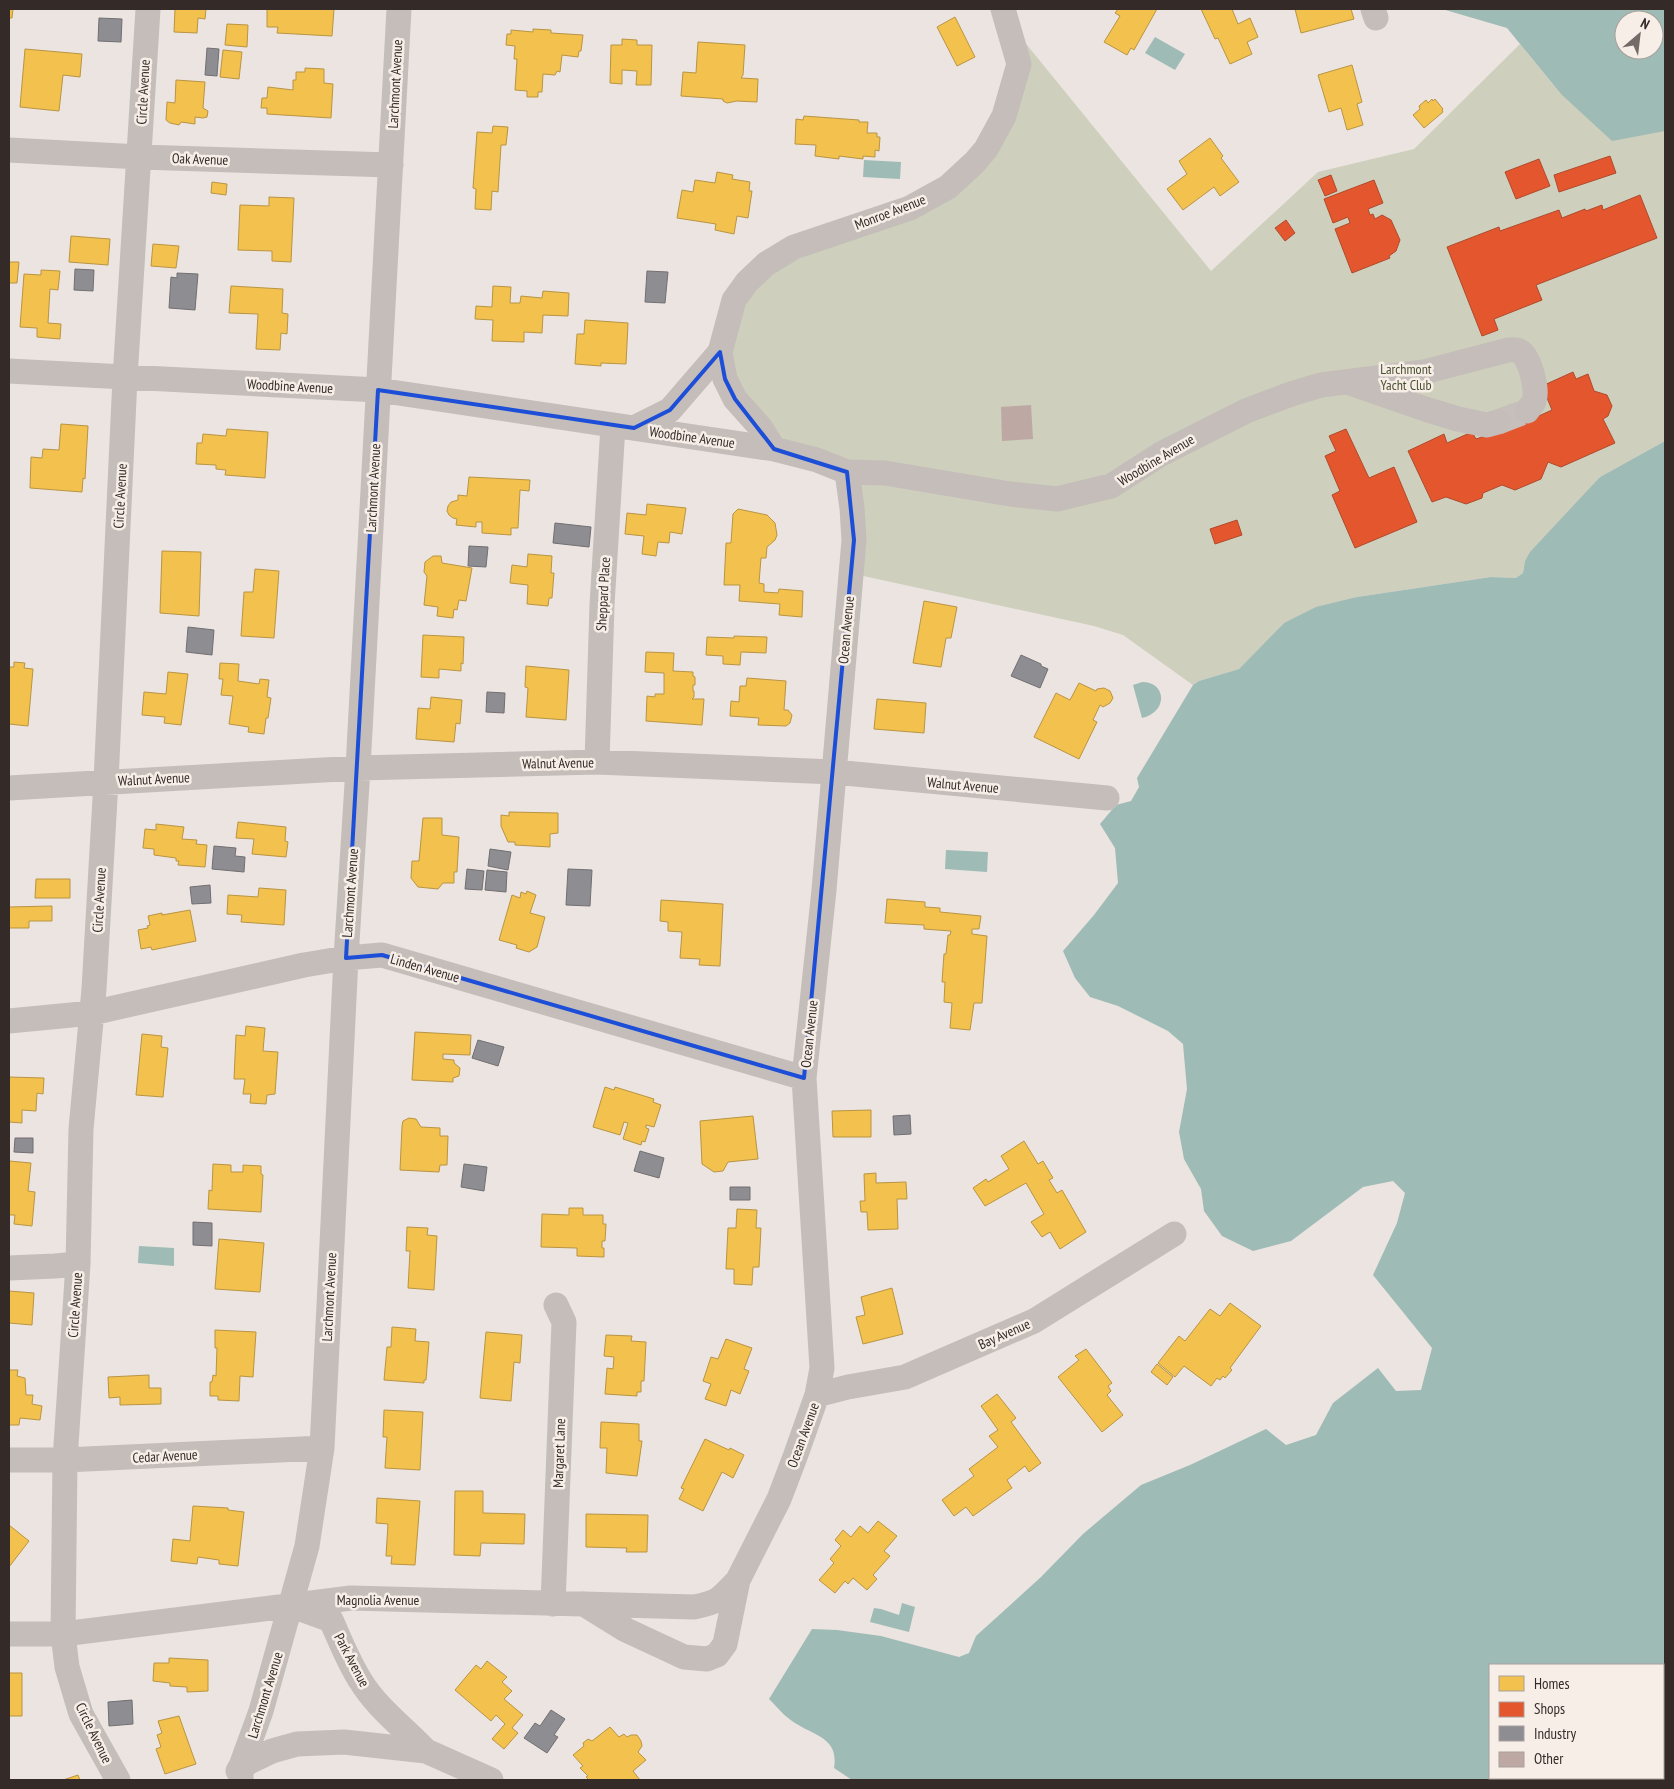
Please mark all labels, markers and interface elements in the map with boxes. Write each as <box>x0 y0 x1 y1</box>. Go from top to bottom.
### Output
north arrow <box>1614 10 1664 60</box>
text: N <box>1638 14 1653 33</box>
street label: Larchmont Avenue <box>384 39 406 129</box>
street label: Circle Avenue <box>132 59 154 125</box>
street label: Oak Avenue <box>172 149 229 169</box>
street label: Monroe Avenue <box>852 190 928 234</box>
park label: Larchmont Yacht Club <box>1380 360 1432 394</box>
street label: Woodbine Avenue <box>247 375 334 397</box>
street label: Woodbine Avenue <box>648 422 736 452</box>
street label: Woodbine Avenue <box>1114 430 1198 490</box>
street label: Larchmont Avenue <box>362 443 384 533</box>
street label: Circle Avenue <box>109 463 131 529</box>
street label: Sheppard Place <box>592 556 614 632</box>
street label: Ocean Avenue <box>834 595 858 665</box>
street label: Walnut Avenue <box>522 753 594 773</box>
street label: Walnut Avenue <box>118 768 191 790</box>
street label: Walnut Avenue <box>926 773 1000 797</box>
street label: Larchmont Avenue <box>338 848 362 938</box>
street label: Circle Avenue <box>88 867 110 933</box>
street label: Linden Avenue <box>388 950 462 986</box>
street label: Ocean Avenue <box>796 999 822 1069</box>
street label: Larchmont Avenue <box>318 1252 340 1342</box>
street label: Circle Avenue <box>64 1272 86 1338</box>
street label: Bay Avenue <box>975 1314 1033 1353</box>
street label: Ocean Avenue <box>783 1400 823 1470</box>
street label: Margaret Lane <box>549 1418 569 1488</box>
street label: Cedar Avenue <box>132 1445 198 1467</box>
street label: Magnolia Avenue <box>337 1591 420 1609</box>
street label: Park Avenue <box>330 1630 374 1690</box>
street label: Larchmont Avenue <box>243 1649 287 1740</box>
legend <box>1489 1664 1664 1779</box>
text: Homes <box>1534 1674 1570 1693</box>
text: Shops <box>1534 1699 1565 1718</box>
street label: Circle Avenue <box>72 1700 116 1766</box>
text: Industry <box>1534 1724 1576 1743</box>
text: Other <box>1534 1749 1564 1768</box>

